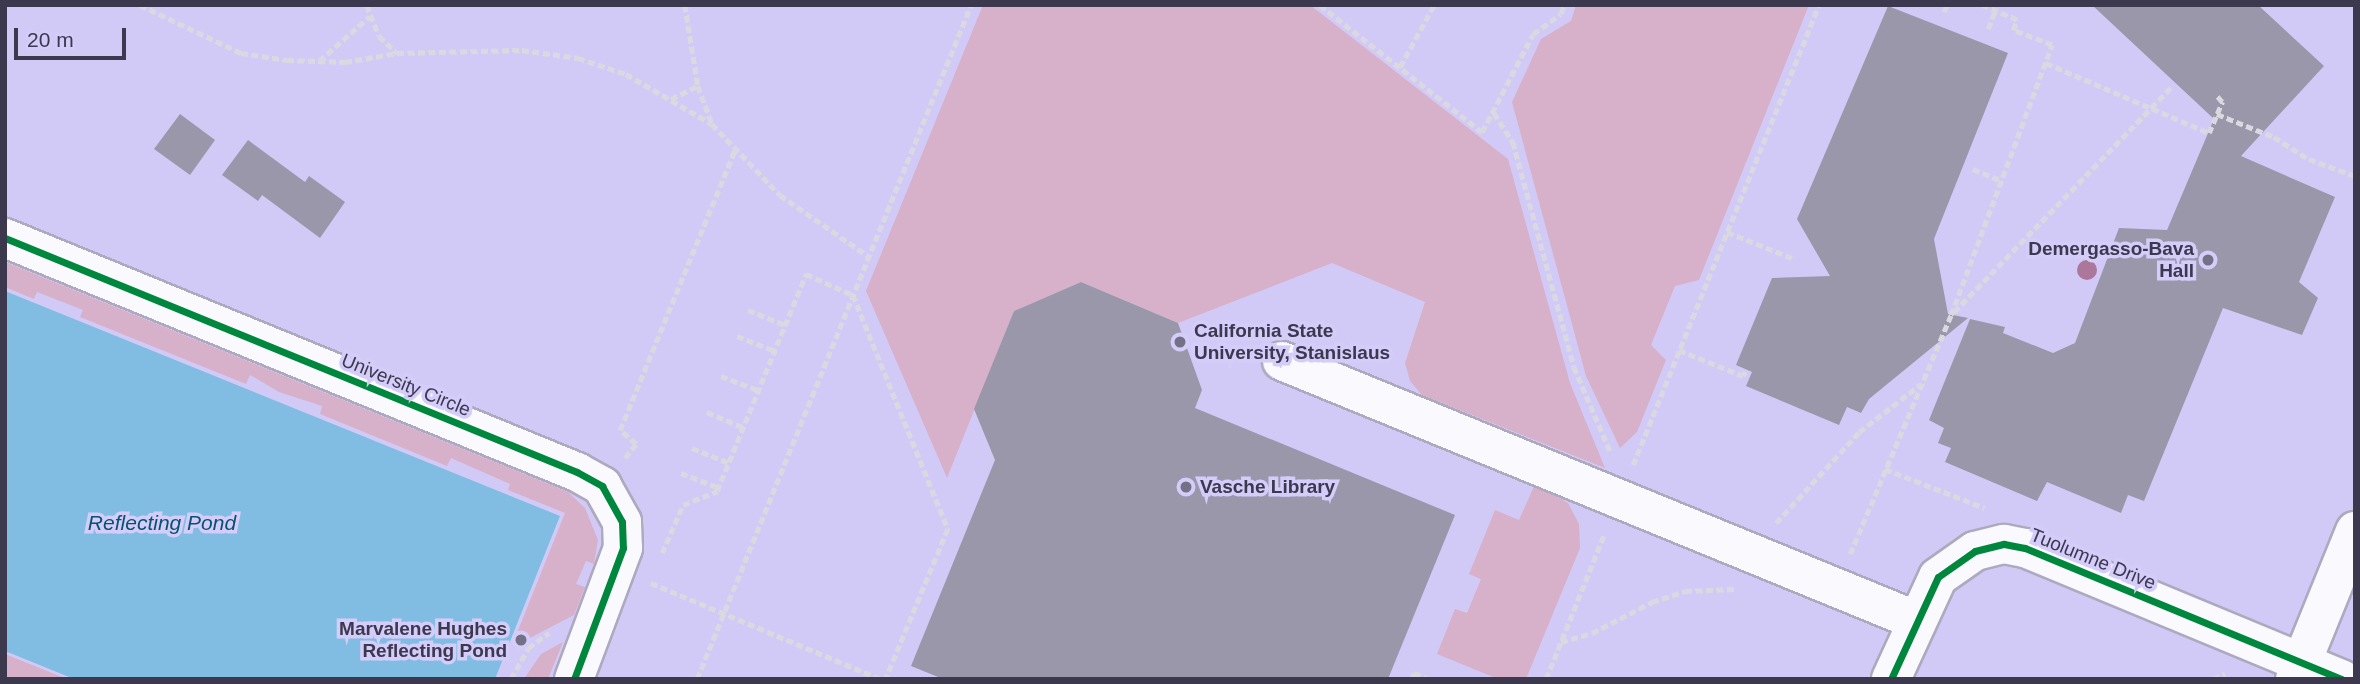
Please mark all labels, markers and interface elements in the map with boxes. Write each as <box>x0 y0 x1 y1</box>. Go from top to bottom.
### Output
scale bar <box>18 14 130 58</box>
text: 20 m <box>27 28 74 51</box>
place label: Demergasso-Bava Hall <box>2028 238 2194 282</box>
marker: Demergasso-Bava Hall <box>2200 252 2216 268</box>
place label: California State University, Stanislaus <box>1194 320 1390 364</box>
marker: California State University, Stanislaus <box>1172 334 1188 350</box>
street label: University Circle <box>338 349 474 421</box>
place label: Vasche Library <box>1200 476 1335 498</box>
marker: Vasche Library <box>1178 479 1194 495</box>
water label: Reflecting Pond <box>88 510 236 536</box>
street label: Tuolumne Drive <box>2027 523 2159 595</box>
place label: Marvalene Hughes Reflecting Pond <box>339 618 507 662</box>
marker: Marvalene Hughes Reflecting Pond <box>513 632 529 648</box>

